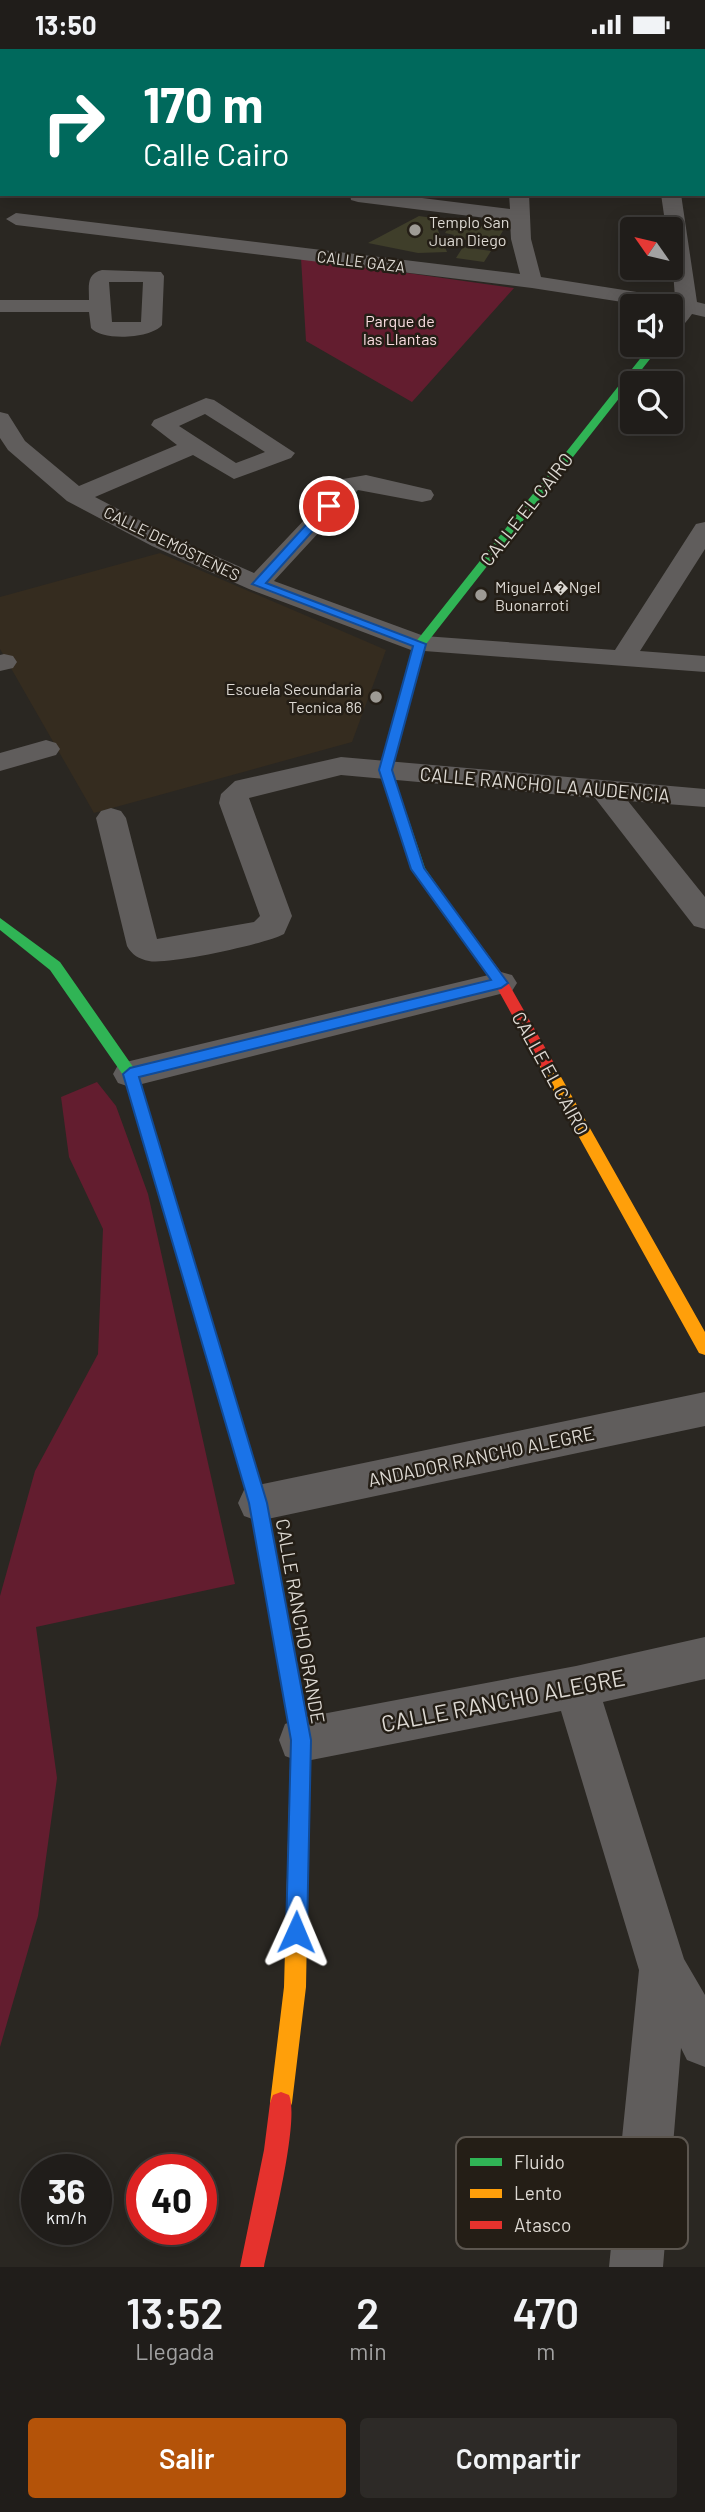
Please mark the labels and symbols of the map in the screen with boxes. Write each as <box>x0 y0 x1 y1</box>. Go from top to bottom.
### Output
place label: Templo San Juan Diego <box>429 212 509 249</box>
north arrow <box>620 217 682 280</box>
marker: Templo San Juan Diego <box>407 222 423 238</box>
street label: CALLE GAZA <box>316 246 407 276</box>
park label: Parque de las Llantas <box>363 311 437 348</box>
street label: CALLE EL CAIRO <box>475 448 577 570</box>
pin <box>299 476 359 536</box>
street label: CALLE DEMÓSTENES <box>101 502 243 584</box>
place label: Miguel A�Ngel Buonarroti <box>495 577 600 614</box>
marker: Miguel A�Ngel Buonarroti <box>473 587 489 603</box>
place label: Escuela Secundaria Tecnica 86 <box>226 679 362 716</box>
marker: Escuela Secundaria Tecnica 86 <box>368 689 384 705</box>
street label: CALLE RANCHO LA AUDENCIA <box>419 762 671 806</box>
street label: CALLE EL CAIRO <box>508 1007 594 1139</box>
street label: ANDADOR RANCHO ALEGRE <box>366 1421 596 1491</box>
street label: CALLE RANCHO GRANDE <box>272 1517 330 1725</box>
street label: CALLE RANCHO ALEGRE <box>379 1663 627 1737</box>
position arrow <box>259 1895 333 1969</box>
legend <box>456 2137 688 2249</box>
text: Fluido <box>514 2150 565 2173</box>
speed limit sign: 40 <box>126 2154 217 2245</box>
text: Lento <box>514 2181 562 2204</box>
text: Atasco <box>514 2213 571 2236</box>

